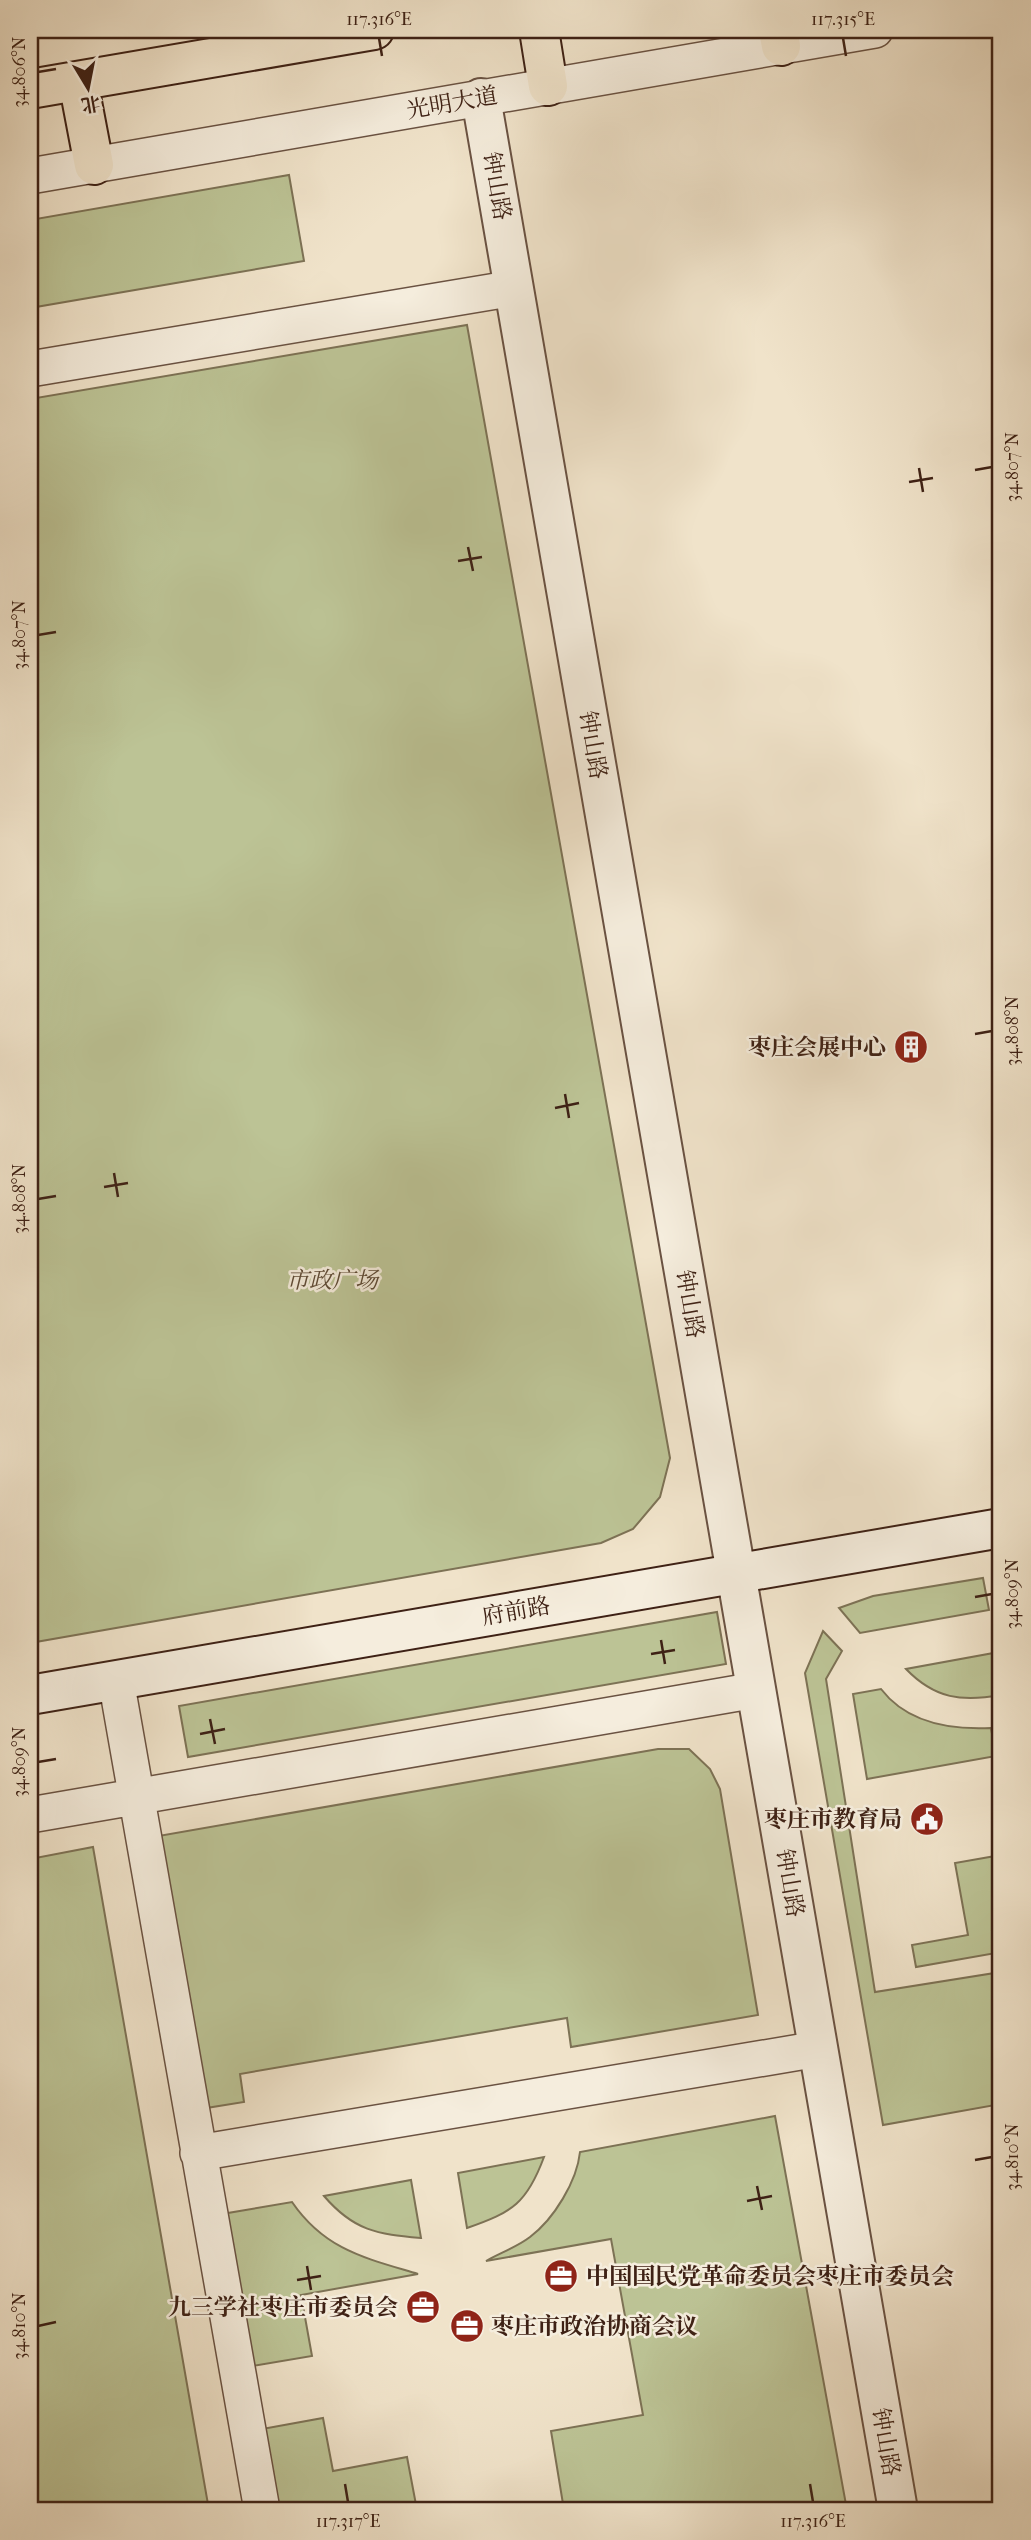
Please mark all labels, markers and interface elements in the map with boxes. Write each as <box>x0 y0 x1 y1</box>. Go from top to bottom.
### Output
text: 117.316°E <box>346 9 412 30</box>
text: 117.315°E <box>811 9 875 30</box>
text: 34.806°N <box>9 36 30 107</box>
north arrow <box>52 52 122 122</box>
street label: 光明大道 <box>404 82 500 124</box>
text: 北 <box>80 91 102 116</box>
street label: 钟山路 <box>478 150 516 222</box>
text: 34.807°N <box>1002 432 1023 502</box>
text: 34.807°N <box>9 600 30 670</box>
street label: 钟山路 <box>574 709 612 781</box>
text: 34.808°N <box>1002 996 1023 1066</box>
building icon: 枣庄会展中心 <box>892 1028 930 1066</box>
place label: 枣庄会展中心 <box>748 1034 886 1061</box>
text: 34.808°N <box>9 1164 30 1234</box>
park label: 市政广场 <box>286 1267 380 1294</box>
street label: 钟山路 <box>671 1268 709 1340</box>
text: 34.809°N <box>1002 1558 1023 1629</box>
street label: 府前路 <box>480 1592 552 1630</box>
text: 34.809°N <box>9 1726 30 1797</box>
public building icon: 枣庄市教育局 <box>908 1800 946 1838</box>
place label: 枣庄市教育局 <box>764 1806 902 1833</box>
street label: 钟山路 <box>771 1847 809 1919</box>
text: 34.810°N <box>1002 2123 1023 2191</box>
office icon: 中国国民党革命委员会枣庄市委员会 <box>542 2257 580 2295</box>
place label: 中国国民党革命委员会枣庄市委员会 <box>586 2263 954 2290</box>
office icon: 九三学社枣庄市委员会 <box>404 2288 442 2326</box>
text: 34.810°N <box>9 2292 30 2360</box>
place label: 九三学社枣庄市委员会 <box>168 2294 398 2321</box>
office icon: 枣庄市政治协商会议 <box>448 2307 486 2345</box>
place label: 枣庄市政治协商会议 <box>491 2313 698 2340</box>
street label: 钟山路 <box>867 2406 905 2478</box>
text: 117.317°E <box>316 2511 380 2532</box>
text: 117.316°E <box>780 2511 846 2532</box>

